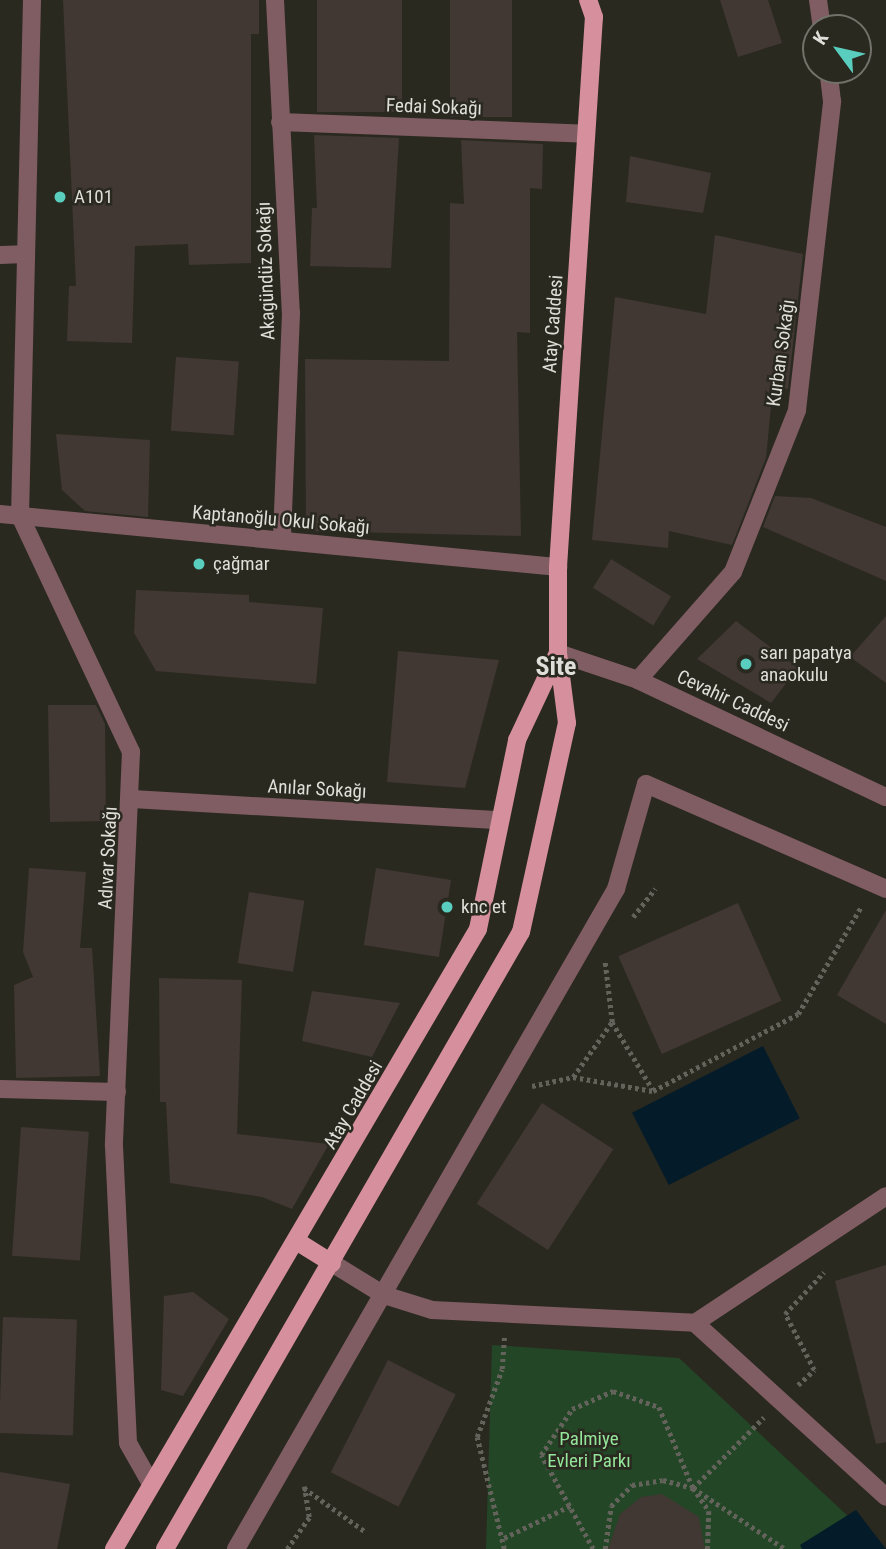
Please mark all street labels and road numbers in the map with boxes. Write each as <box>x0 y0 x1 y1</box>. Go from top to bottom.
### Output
street label: Fedai Sokağı <box>386 94 482 120</box>
street label: Akagündüz Sokağı <box>252 201 280 341</box>
street label: Atay Caddesi <box>538 274 568 374</box>
street label: Kurban Sokağı <box>762 298 800 408</box>
street label: Kaptanoğlu Okul Sokağı <box>191 501 371 539</box>
street label: Cevahir Caddesi <box>673 665 793 737</box>
street label: Anılar Sokağı <box>267 775 367 803</box>
street label: Adıvar Sokağı <box>94 806 122 910</box>
street label: Atay Caddesi <box>319 1057 387 1153</box>

